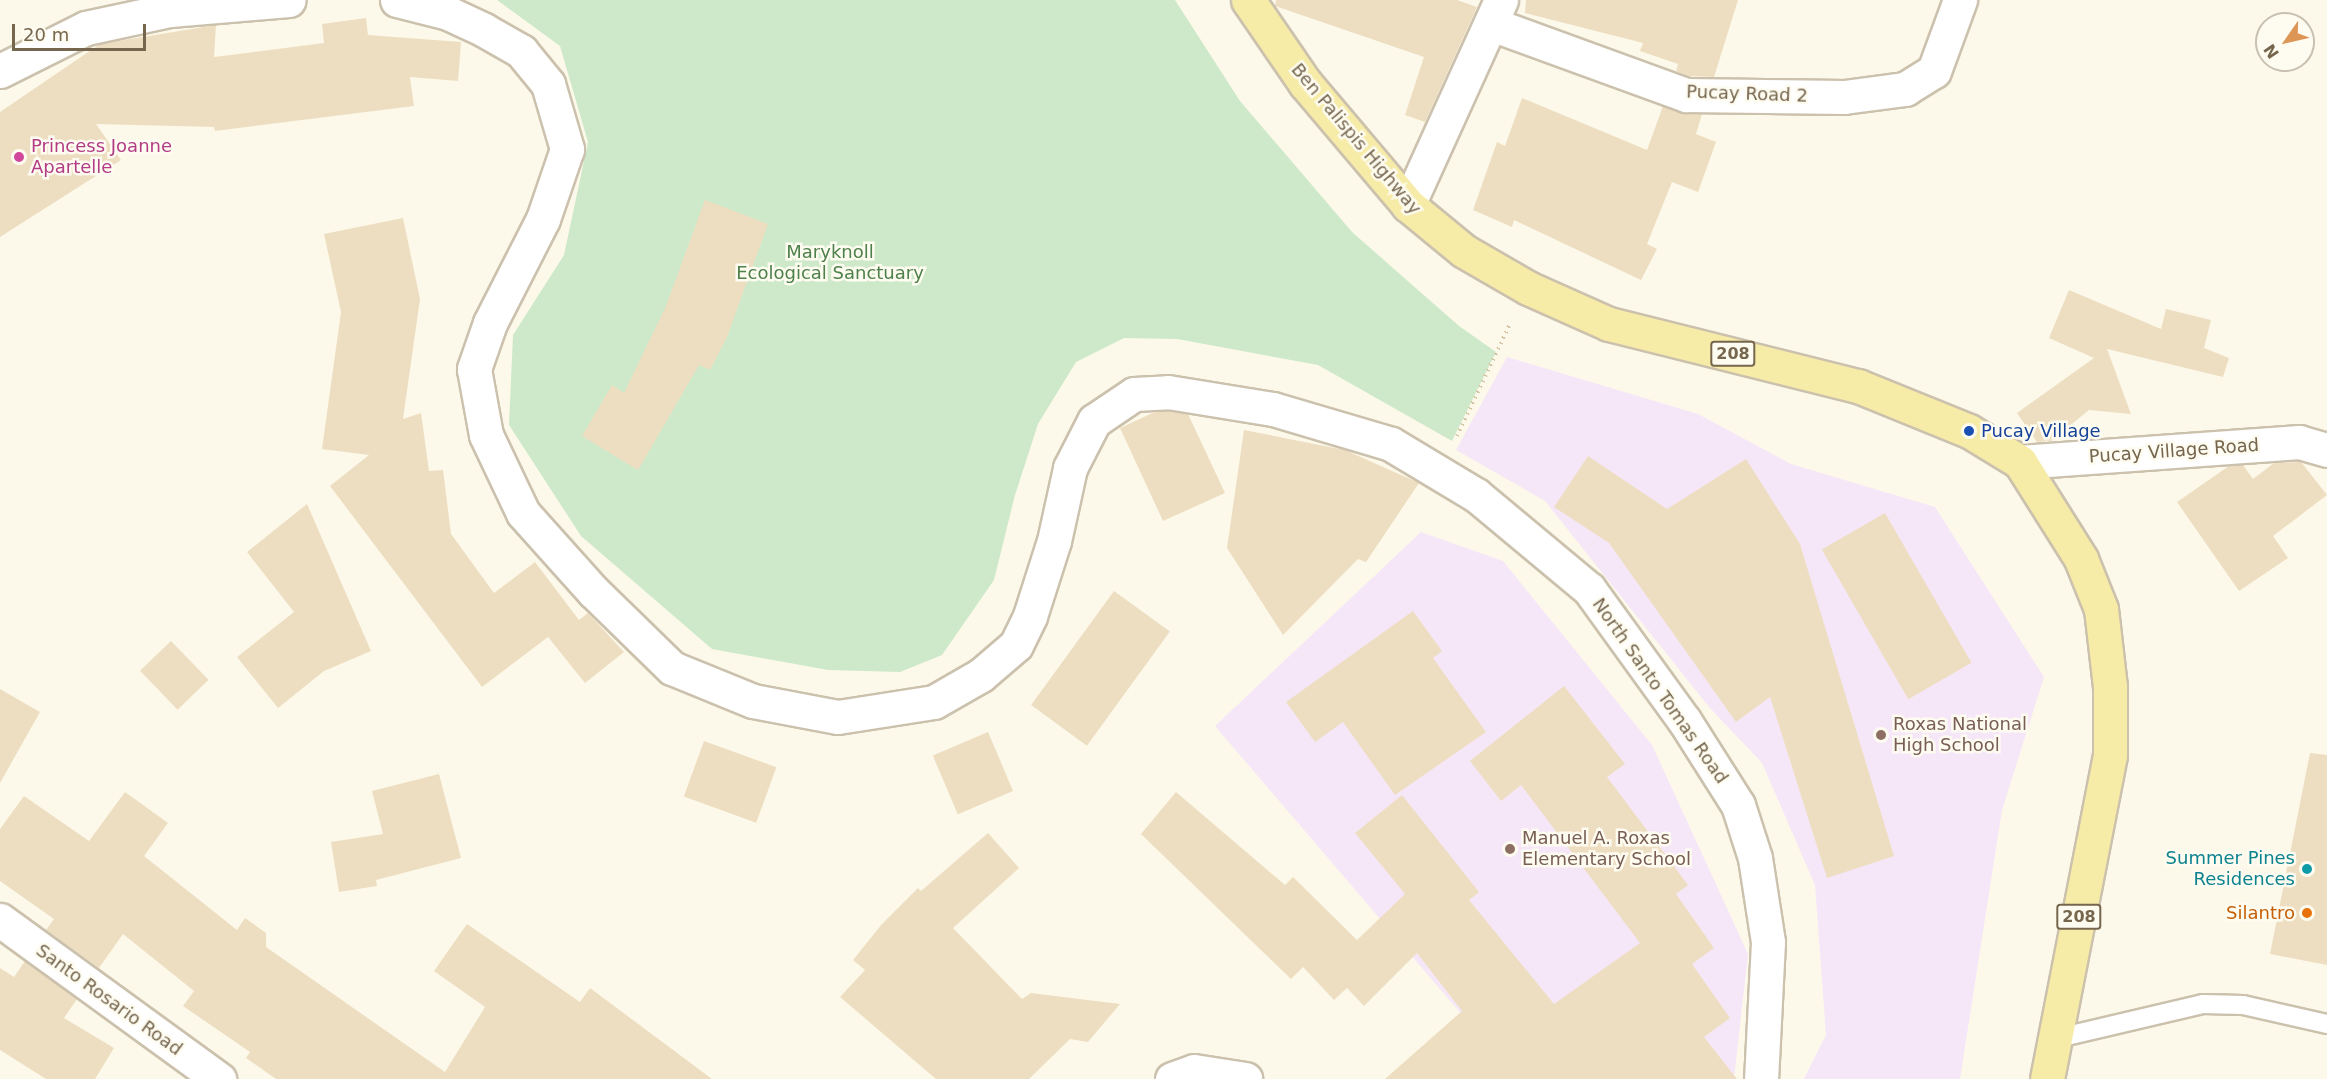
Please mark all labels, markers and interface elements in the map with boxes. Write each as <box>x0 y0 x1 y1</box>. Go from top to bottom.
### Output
scale bar <box>15 12 148 50</box>
north arrow <box>2255 12 2315 72</box>
text: 20 m <box>23 24 69 45</box>
text: N <box>2260 40 2283 62</box>
street label: Ben Palispis Highway <box>1287 59 1425 219</box>
street label: Pucay Road 2 <box>1686 81 1808 107</box>
place label: Princess Joanne Apartelle <box>31 136 172 178</box>
marker: Princess Joanne Apartelle <box>12 150 26 164</box>
park label: Maryknoll Ecological Sanctuary <box>736 242 924 284</box>
road number: 208 <box>1709 341 1757 367</box>
place label: Pucay Village <box>1981 420 2101 442</box>
marker: Pucay Village <box>1962 424 1976 438</box>
street label: Pucay Village Road <box>2088 434 2260 468</box>
street label: North Santo Tomas Road <box>1588 594 1732 788</box>
place label: Roxas National High School <box>1893 714 2027 756</box>
marker: Roxas National High School <box>1874 728 1888 742</box>
place label: Manuel A. Roxas Elementary School <box>1522 828 1691 870</box>
marker: Manuel A. Roxas Elementary School <box>1503 842 1517 856</box>
place label: Summer Pines Residences <box>2166 848 2295 890</box>
marker: Summer Pines Residences <box>2300 862 2314 876</box>
place label: Silantro <box>2226 902 2295 924</box>
road number: 208 <box>2055 904 2103 930</box>
marker: Silantro <box>2300 906 2314 920</box>
street label: Santo Rosario Road <box>32 940 186 1060</box>

